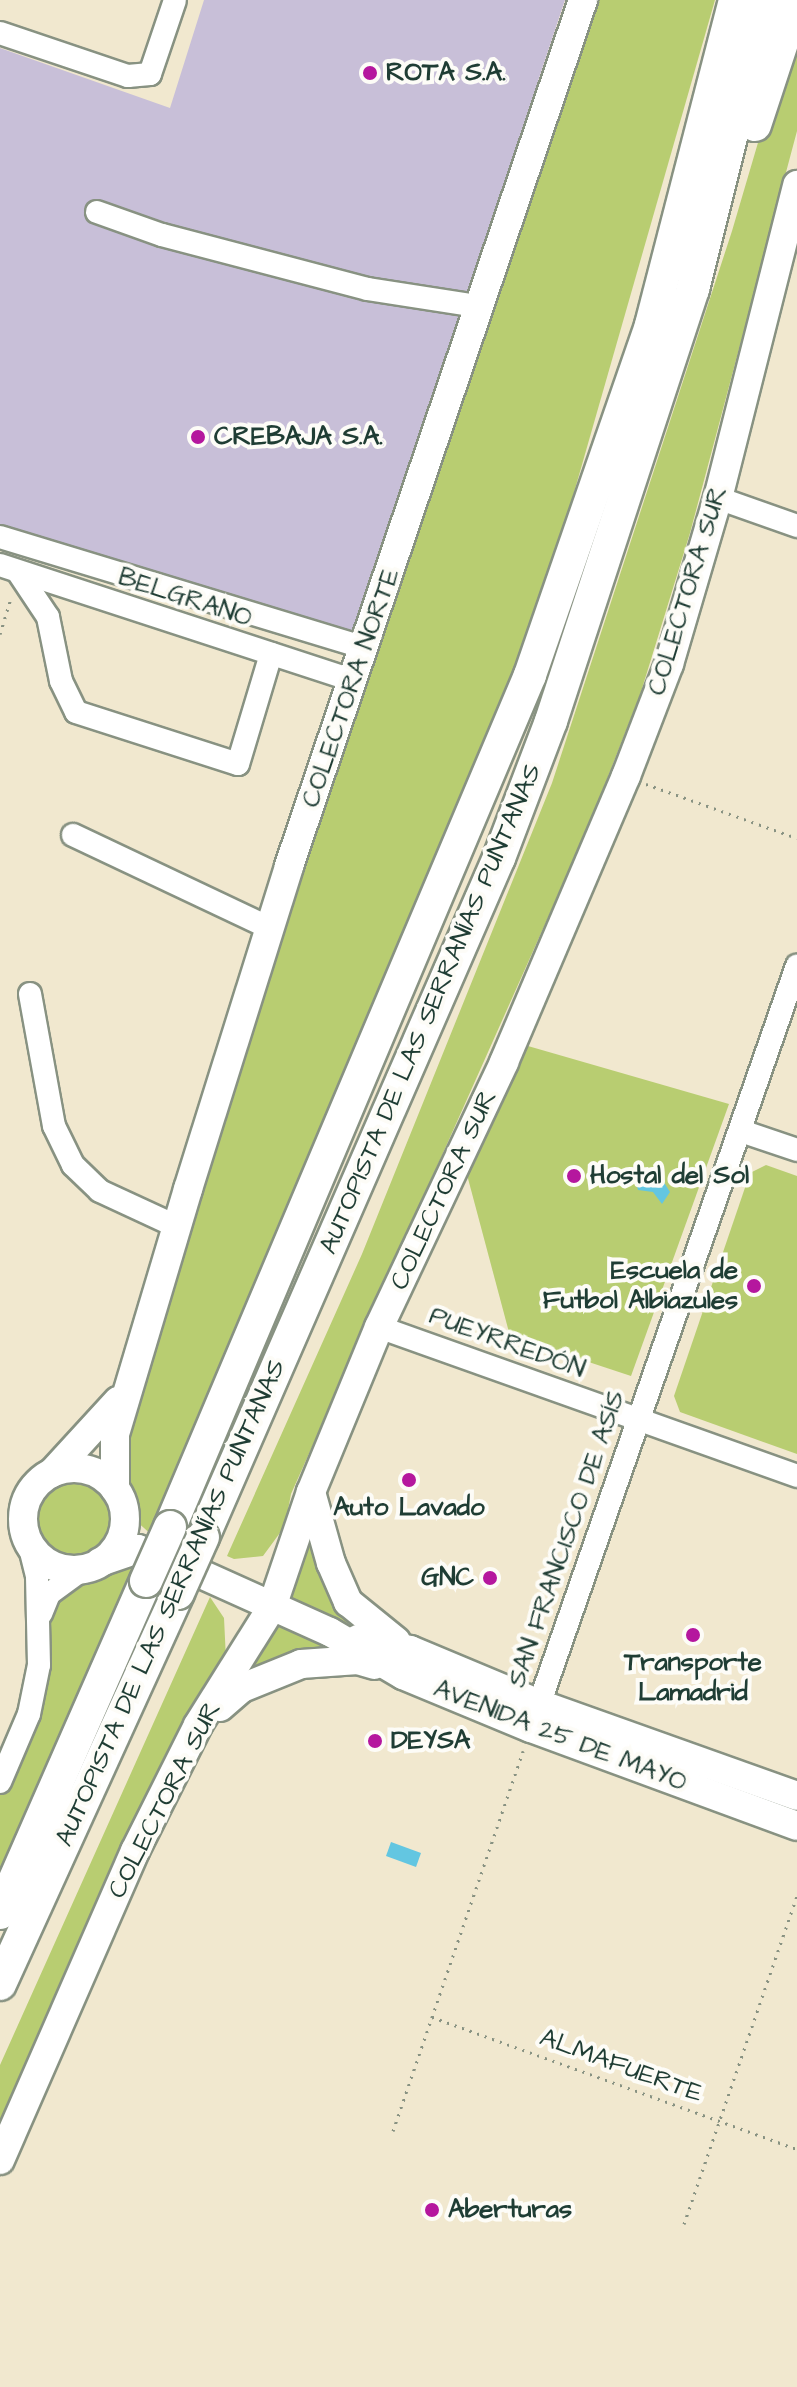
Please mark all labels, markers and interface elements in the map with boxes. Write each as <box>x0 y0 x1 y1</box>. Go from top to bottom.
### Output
place label: ROTA S.A. <box>386 57 506 89</box>
marker: ROTA S.A. <box>361 64 379 82</box>
place label: CREBAJA S.A. <box>214 421 383 453</box>
marker: CREBAJA S.A. <box>189 428 207 446</box>
street label: COLECTORA SUR <box>641 483 735 699</box>
street label: BELGRANO <box>114 562 256 634</box>
street label: COLECTORA NORTE <box>295 564 407 812</box>
street label: AUTOPISTA DE LAS SERRANÍAS PUNTANAS <box>313 759 549 1259</box>
street label: COLECTORA SUR <box>384 1085 504 1295</box>
place label: Hostal del Sol <box>590 1160 749 1192</box>
marker: Hostal del Sol <box>565 1167 583 1185</box>
place label: Escuela de Futbol Albiazules <box>543 1255 738 1316</box>
marker: Escuela de Futbol Albiazules <box>745 1277 763 1295</box>
street label: PUEYRREDÓN <box>425 1300 589 1386</box>
street label: AUTOPISTA DE LAS SERRANÍAS PUNTANAS <box>49 1355 293 1851</box>
street label: SAN FRANCISCO DE ASÍS <box>502 1387 632 1691</box>
marker: Auto Lavado <box>400 1471 418 1489</box>
place label: Auto Lavado <box>333 1492 485 1524</box>
place label: GNC <box>421 1562 474 1594</box>
marker: GNC <box>481 1569 499 1587</box>
marker: Transporte Lamadrid <box>684 1626 702 1644</box>
place label: Transporte Lamadrid <box>624 1647 762 1708</box>
street label: AVENIDA 25 DE MAYO <box>429 1673 691 1799</box>
street label: COLECTORA SUR <box>102 1696 228 1904</box>
place label: DEYSA <box>391 1725 470 1757</box>
marker: DEYSA <box>366 1732 384 1750</box>
street label: ALMAFUERTE <box>535 2022 707 2110</box>
place label: Aberturas <box>448 2194 572 2226</box>
marker: Aberturas <box>423 2201 441 2219</box>

